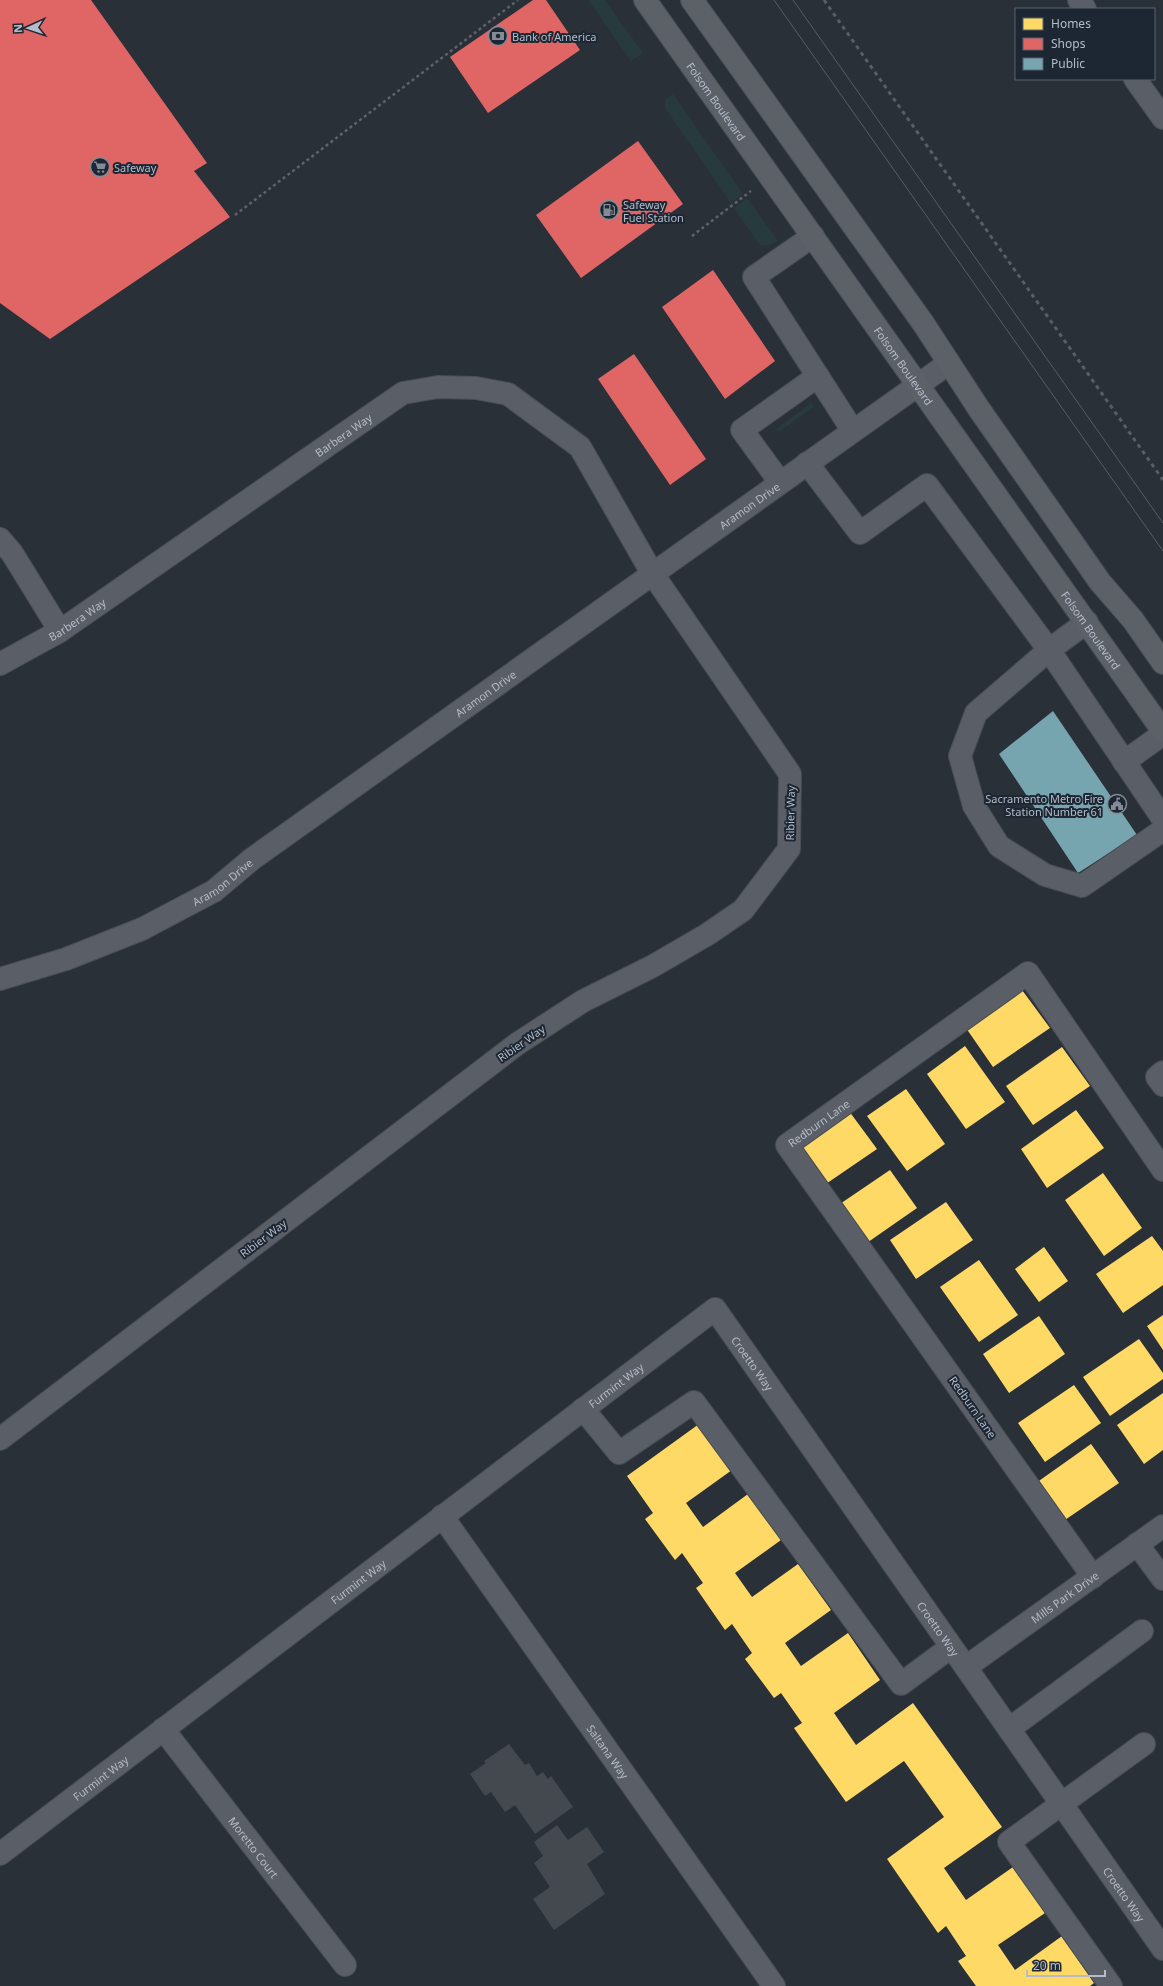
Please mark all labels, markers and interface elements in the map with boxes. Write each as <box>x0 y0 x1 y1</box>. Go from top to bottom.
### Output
north arrow <box>8 8 48 48</box>
legend <box>1015 8 1155 80</box>
text: Homes <box>1051 15 1091 32</box>
text: N <box>10 24 25 33</box>
bank icon: Bank of America <box>487 25 509 47</box>
place label: Bank of America <box>512 29 597 44</box>
text: Shops <box>1051 35 1086 52</box>
text: Public <box>1051 55 1085 72</box>
street label: Folsom Boulevard <box>684 59 750 143</box>
supermarket icon: Safeway <box>89 156 111 178</box>
place label: Safeway <box>114 160 157 175</box>
place label: Safeway Fuel Station <box>623 197 684 225</box>
fuel station icon: Safeway Fuel Station <box>598 199 620 221</box>
street label: Folsom Boulevard <box>871 323 937 408</box>
street label: Barbera Way <box>312 409 375 460</box>
street label: Aramon Drive <box>716 478 783 532</box>
street label: Folsom Boulevard <box>1058 588 1124 672</box>
street label: Barbera Way <box>45 594 109 644</box>
street label: Aramon Drive <box>452 666 519 720</box>
street label: Ribier Way <box>782 785 798 840</box>
place label: Sacramento Metro Fire Station Number 61 <box>985 791 1103 819</box>
public building icon: Sacramento Metro Fire Station Number 61 <box>1106 793 1128 815</box>
street label: Aramon Drive <box>189 855 255 909</box>
street label: Ribier Way <box>494 1021 548 1065</box>
street label: Redburn Lane <box>785 1095 852 1150</box>
street label: Ribier Way <box>237 1215 290 1260</box>
street label: Croetto Way <box>728 1333 777 1394</box>
street label: Furmint Way <box>585 1359 647 1411</box>
street label: Redburn Lane <box>946 1373 1000 1441</box>
street label: Furmint Way <box>327 1555 389 1607</box>
street label: Mills Park Drive <box>1027 1567 1101 1626</box>
street label: Croetto Way <box>914 1598 963 1659</box>
street label: Saltana Way <box>584 1721 633 1782</box>
street label: Furmint Way <box>70 1752 131 1803</box>
street label: Moretto Court <box>226 1813 282 1881</box>
street label: Croetto Way <box>1100 1864 1149 1925</box>
scale bar <box>1027 1952 1105 1978</box>
text: 20 m <box>1033 1957 1061 1974</box>

